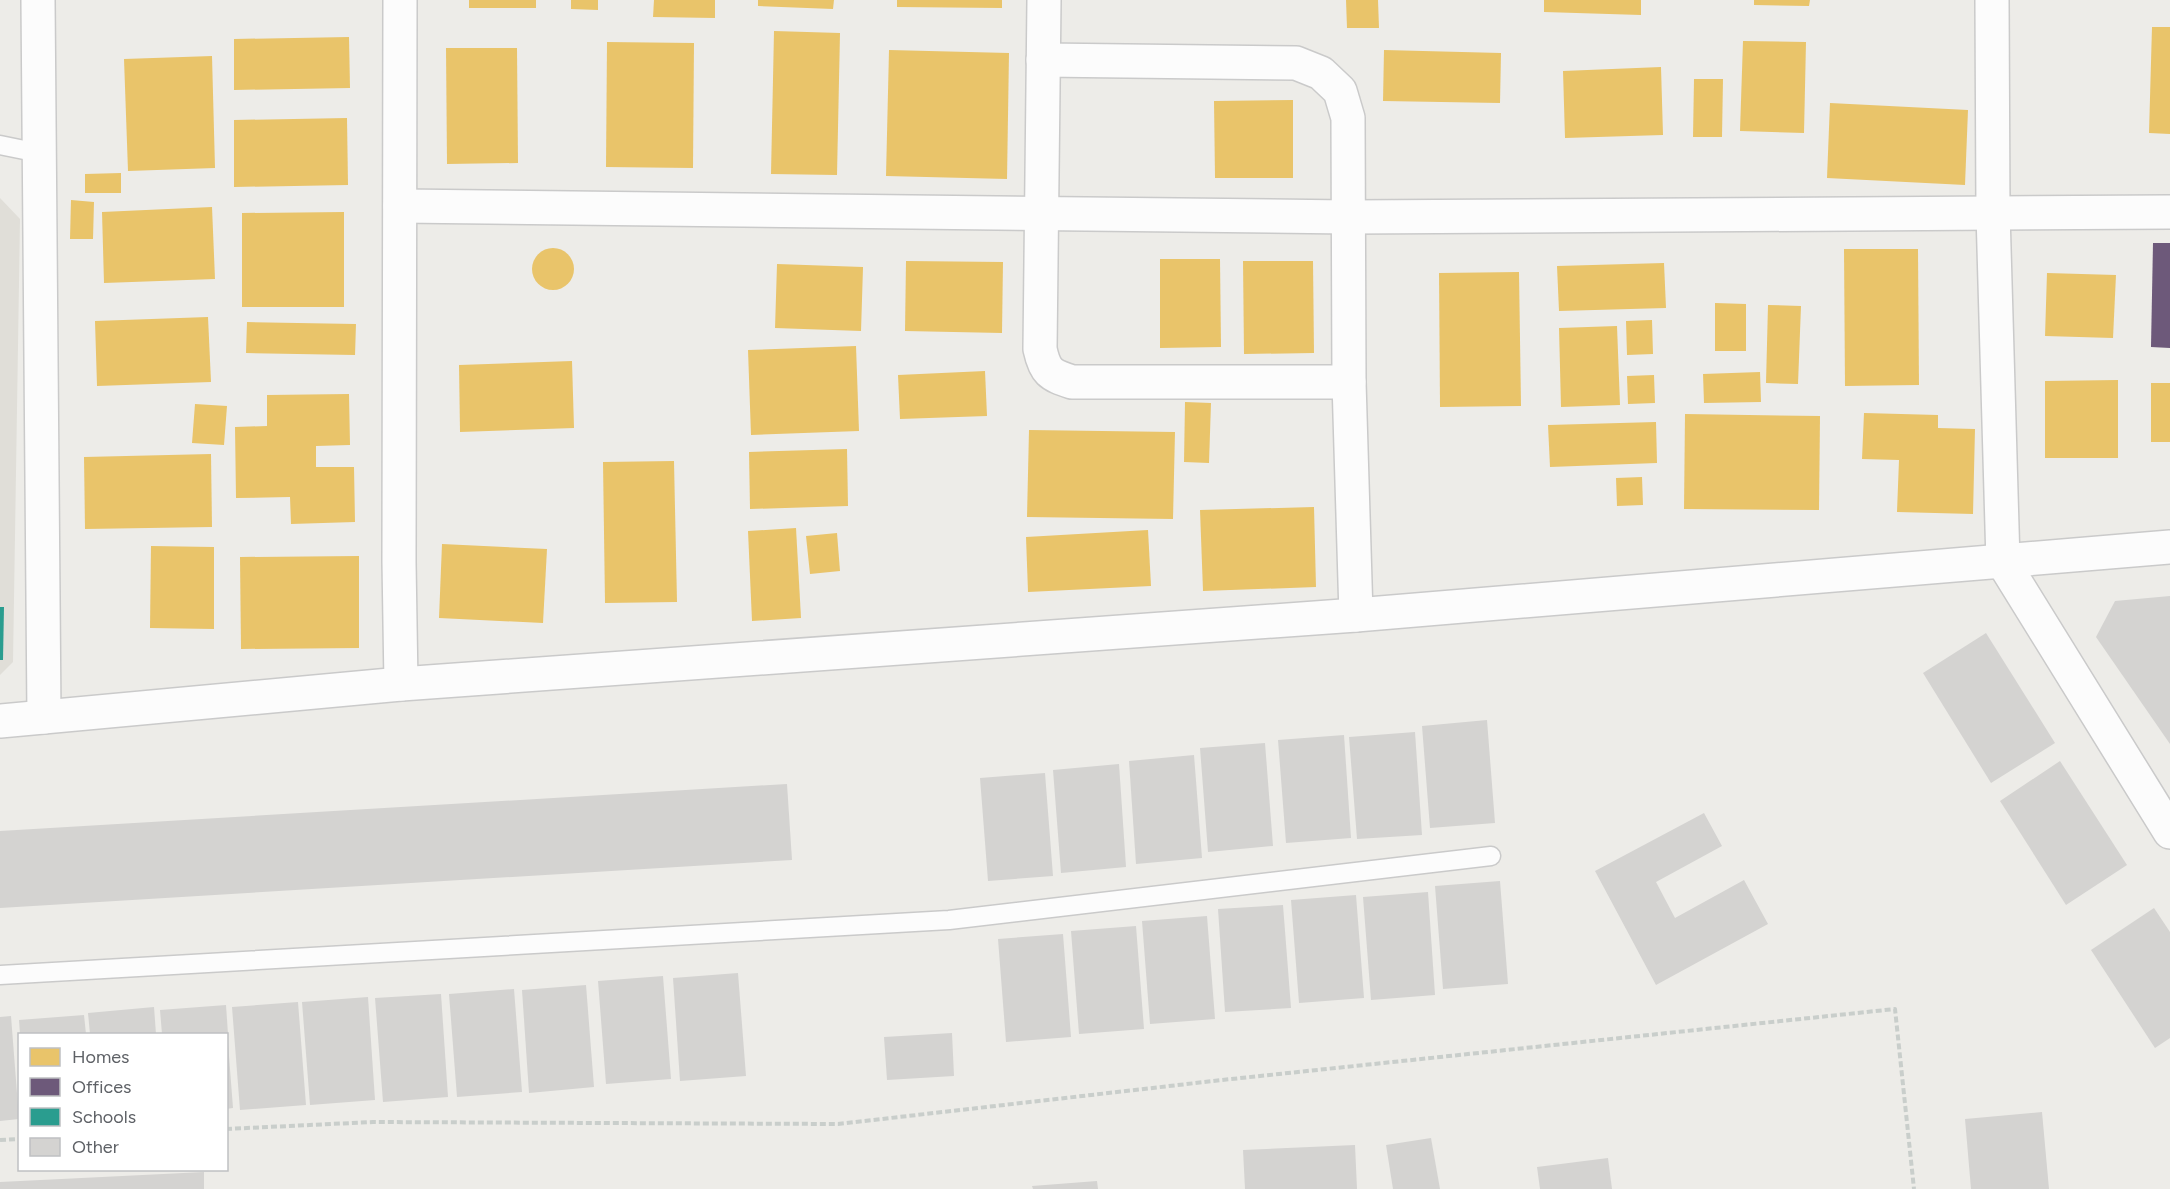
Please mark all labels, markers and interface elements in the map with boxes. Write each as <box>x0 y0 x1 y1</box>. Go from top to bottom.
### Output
legend <box>18 1033 228 1171</box>
text: Homes <box>72 1046 130 1068</box>
text: Offices <box>72 1076 131 1098</box>
text: Schools <box>72 1106 136 1128</box>
text: Other <box>72 1136 119 1158</box>

